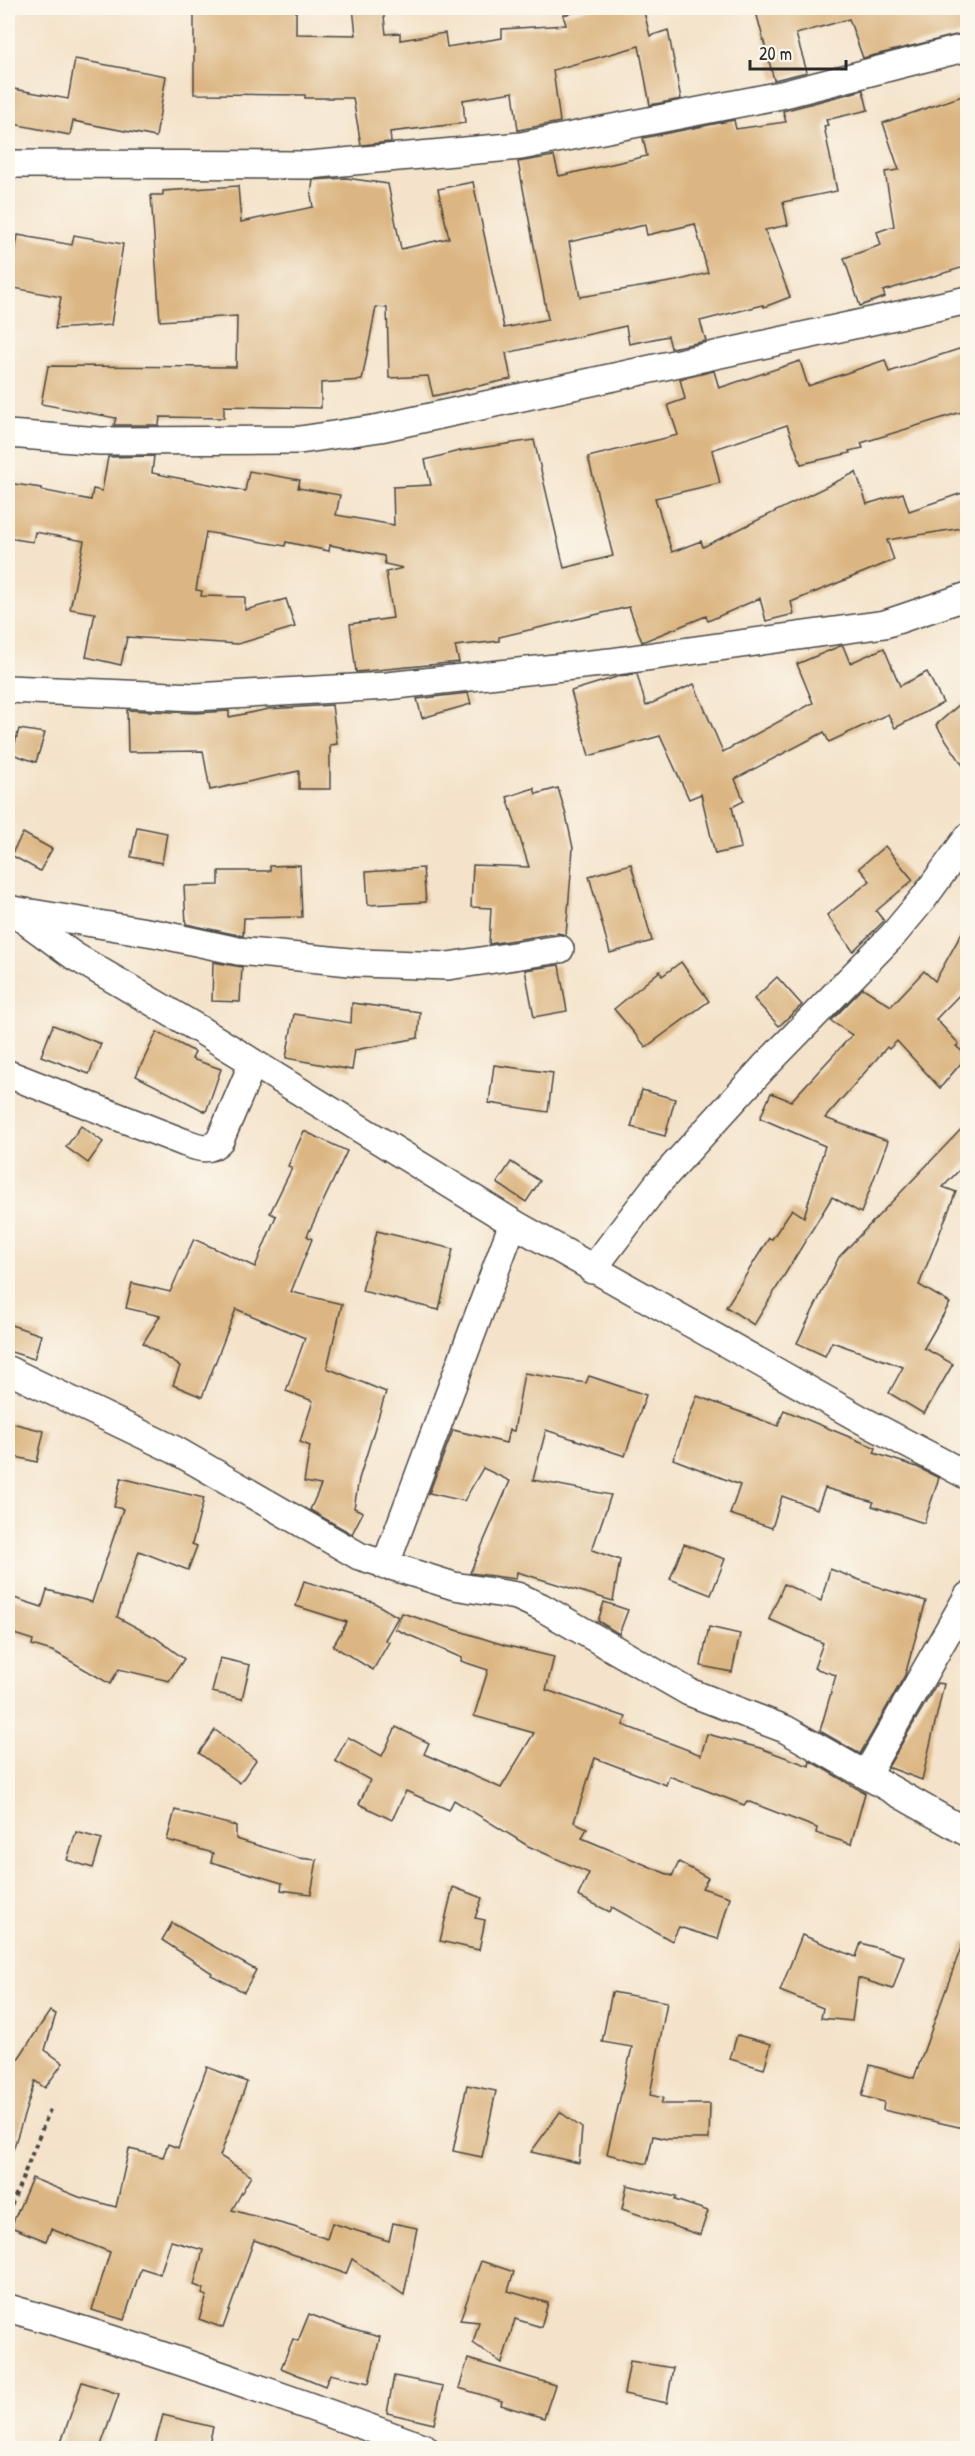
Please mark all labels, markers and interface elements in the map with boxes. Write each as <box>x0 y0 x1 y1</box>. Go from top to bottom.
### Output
scale bar <box>750 33 846 71</box>
text: 20 m <box>759 41 792 66</box>

